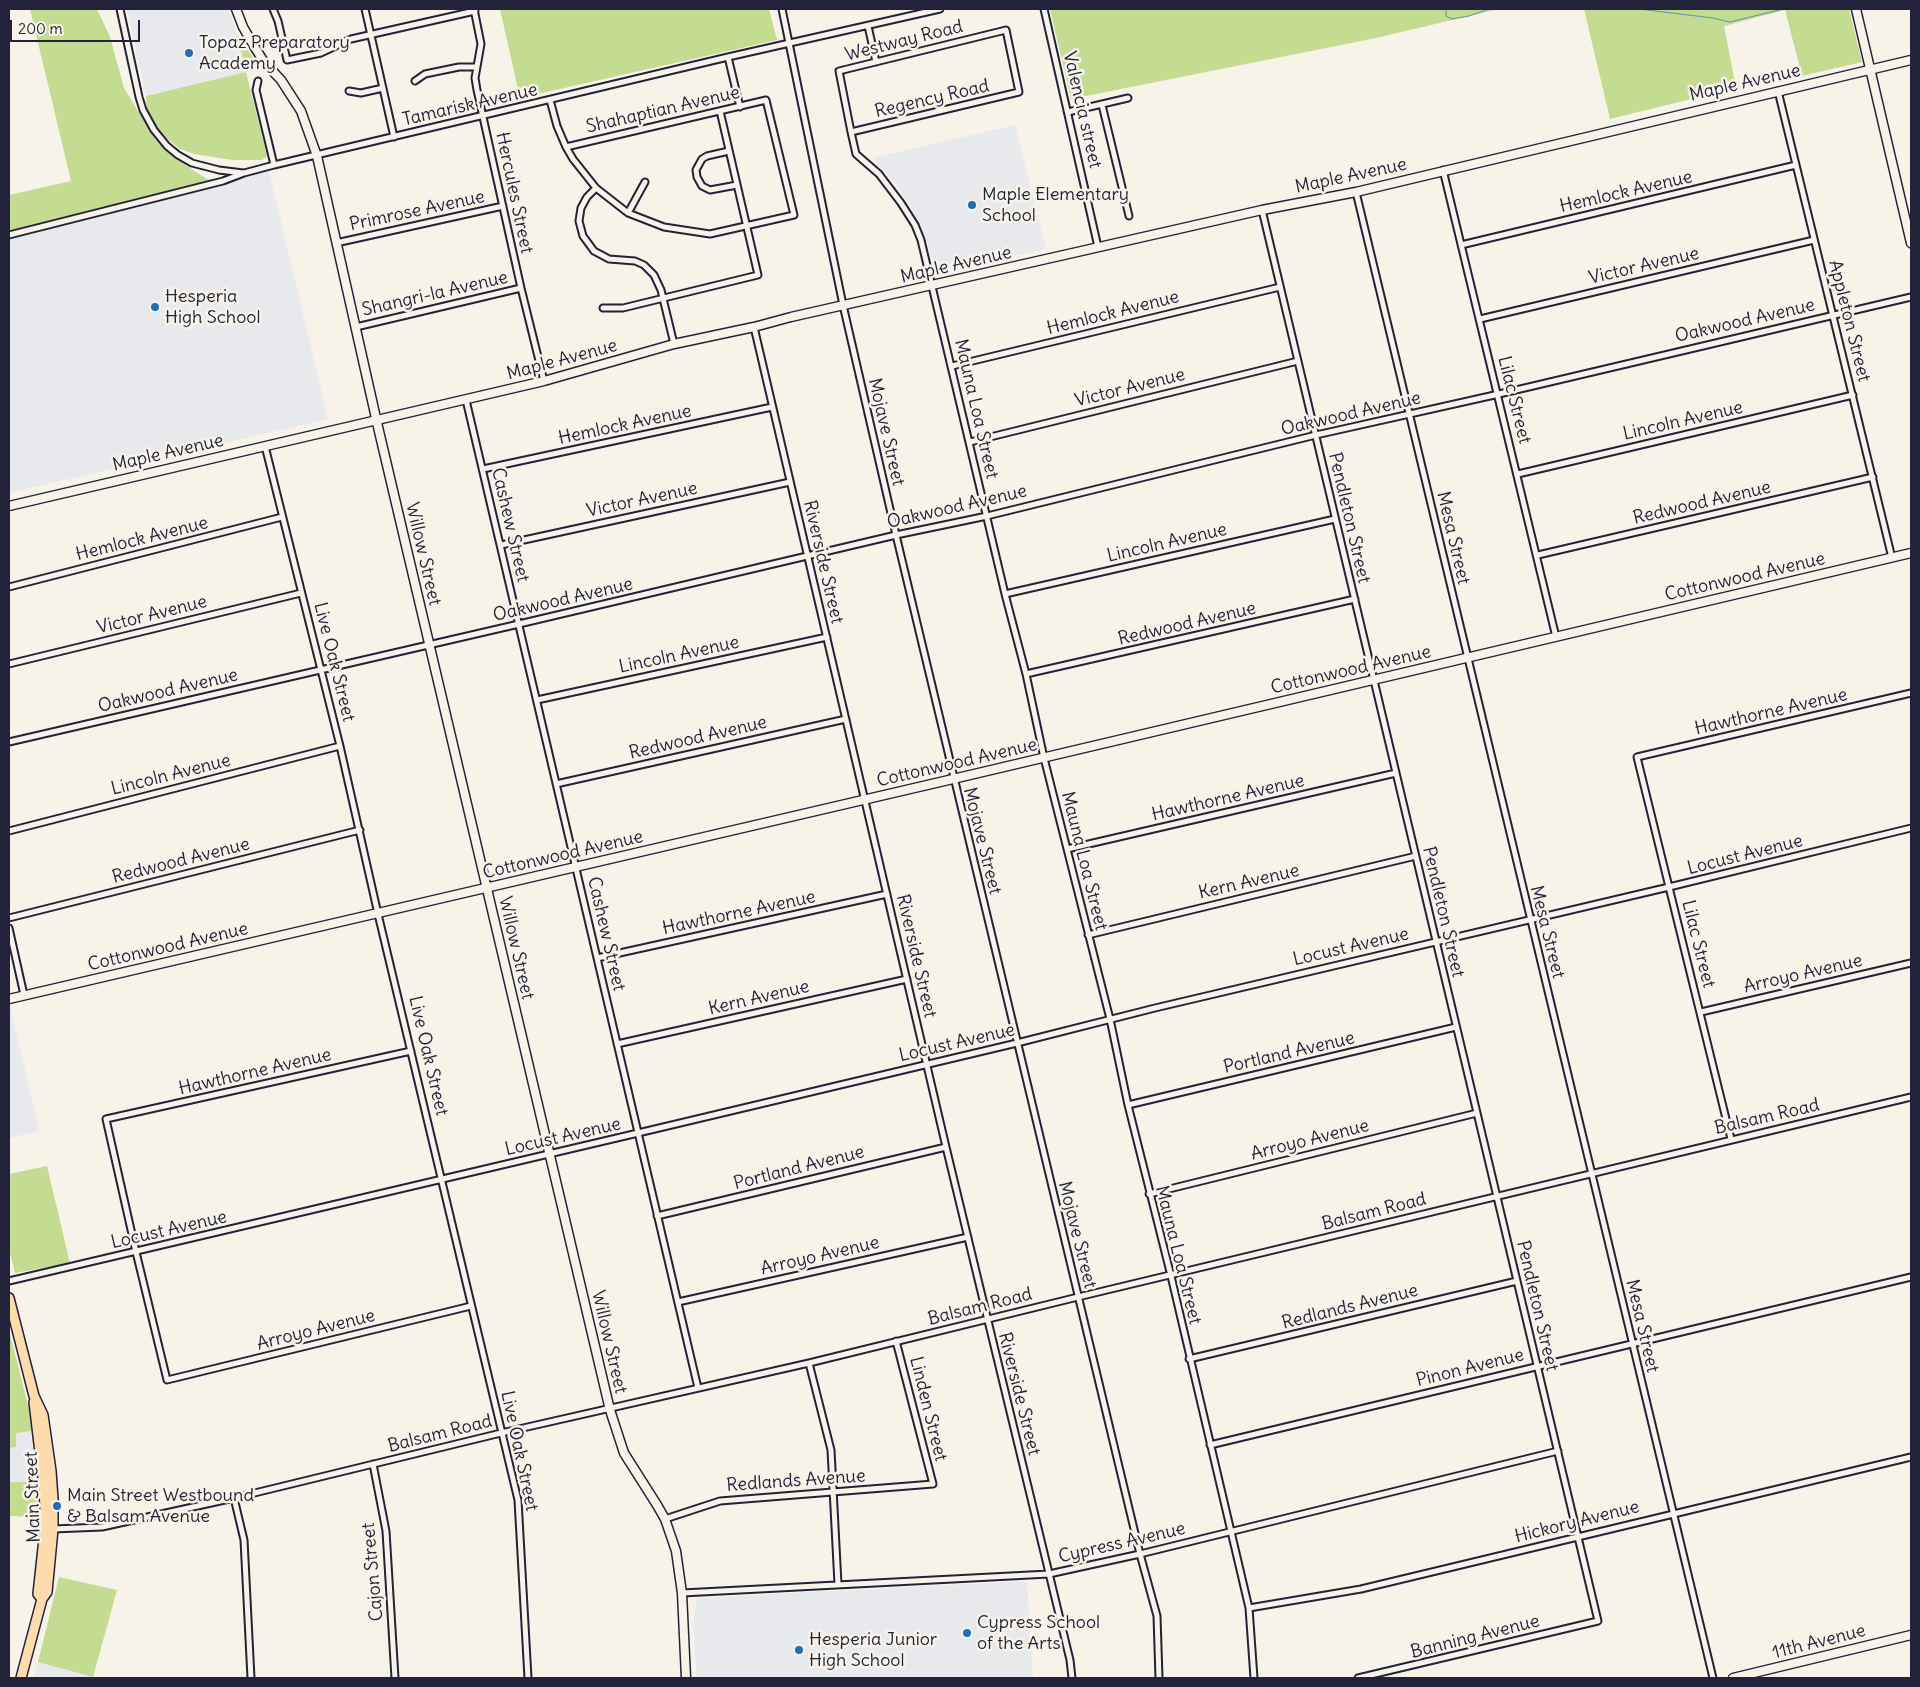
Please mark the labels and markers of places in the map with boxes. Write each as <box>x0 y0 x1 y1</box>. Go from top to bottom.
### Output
place label: Topaz Preparatory Academy <box>199 32 350 74</box>
marker: Topaz Preparatory Academy <box>183 47 195 59</box>
place label: Maple Elementary School <box>982 184 1129 226</box>
marker: Maple Elementary School <box>966 199 978 211</box>
place label: Hesperia High School <box>165 286 260 328</box>
marker: Hesperia High School <box>149 301 161 313</box>
place label: Main Street Westbound & Balsam Avenue <box>67 1485 254 1528</box>
marker: Main Street Westbound & Balsam Avenue <box>51 1500 63 1512</box>
place label: Cypress School of the Arts <box>977 1612 1100 1655</box>
marker: Cypress School of the Arts <box>961 1627 973 1639</box>
place label: Hesperia Junior High School <box>809 1629 937 1672</box>
marker: Hesperia Junior High School <box>793 1644 805 1656</box>

